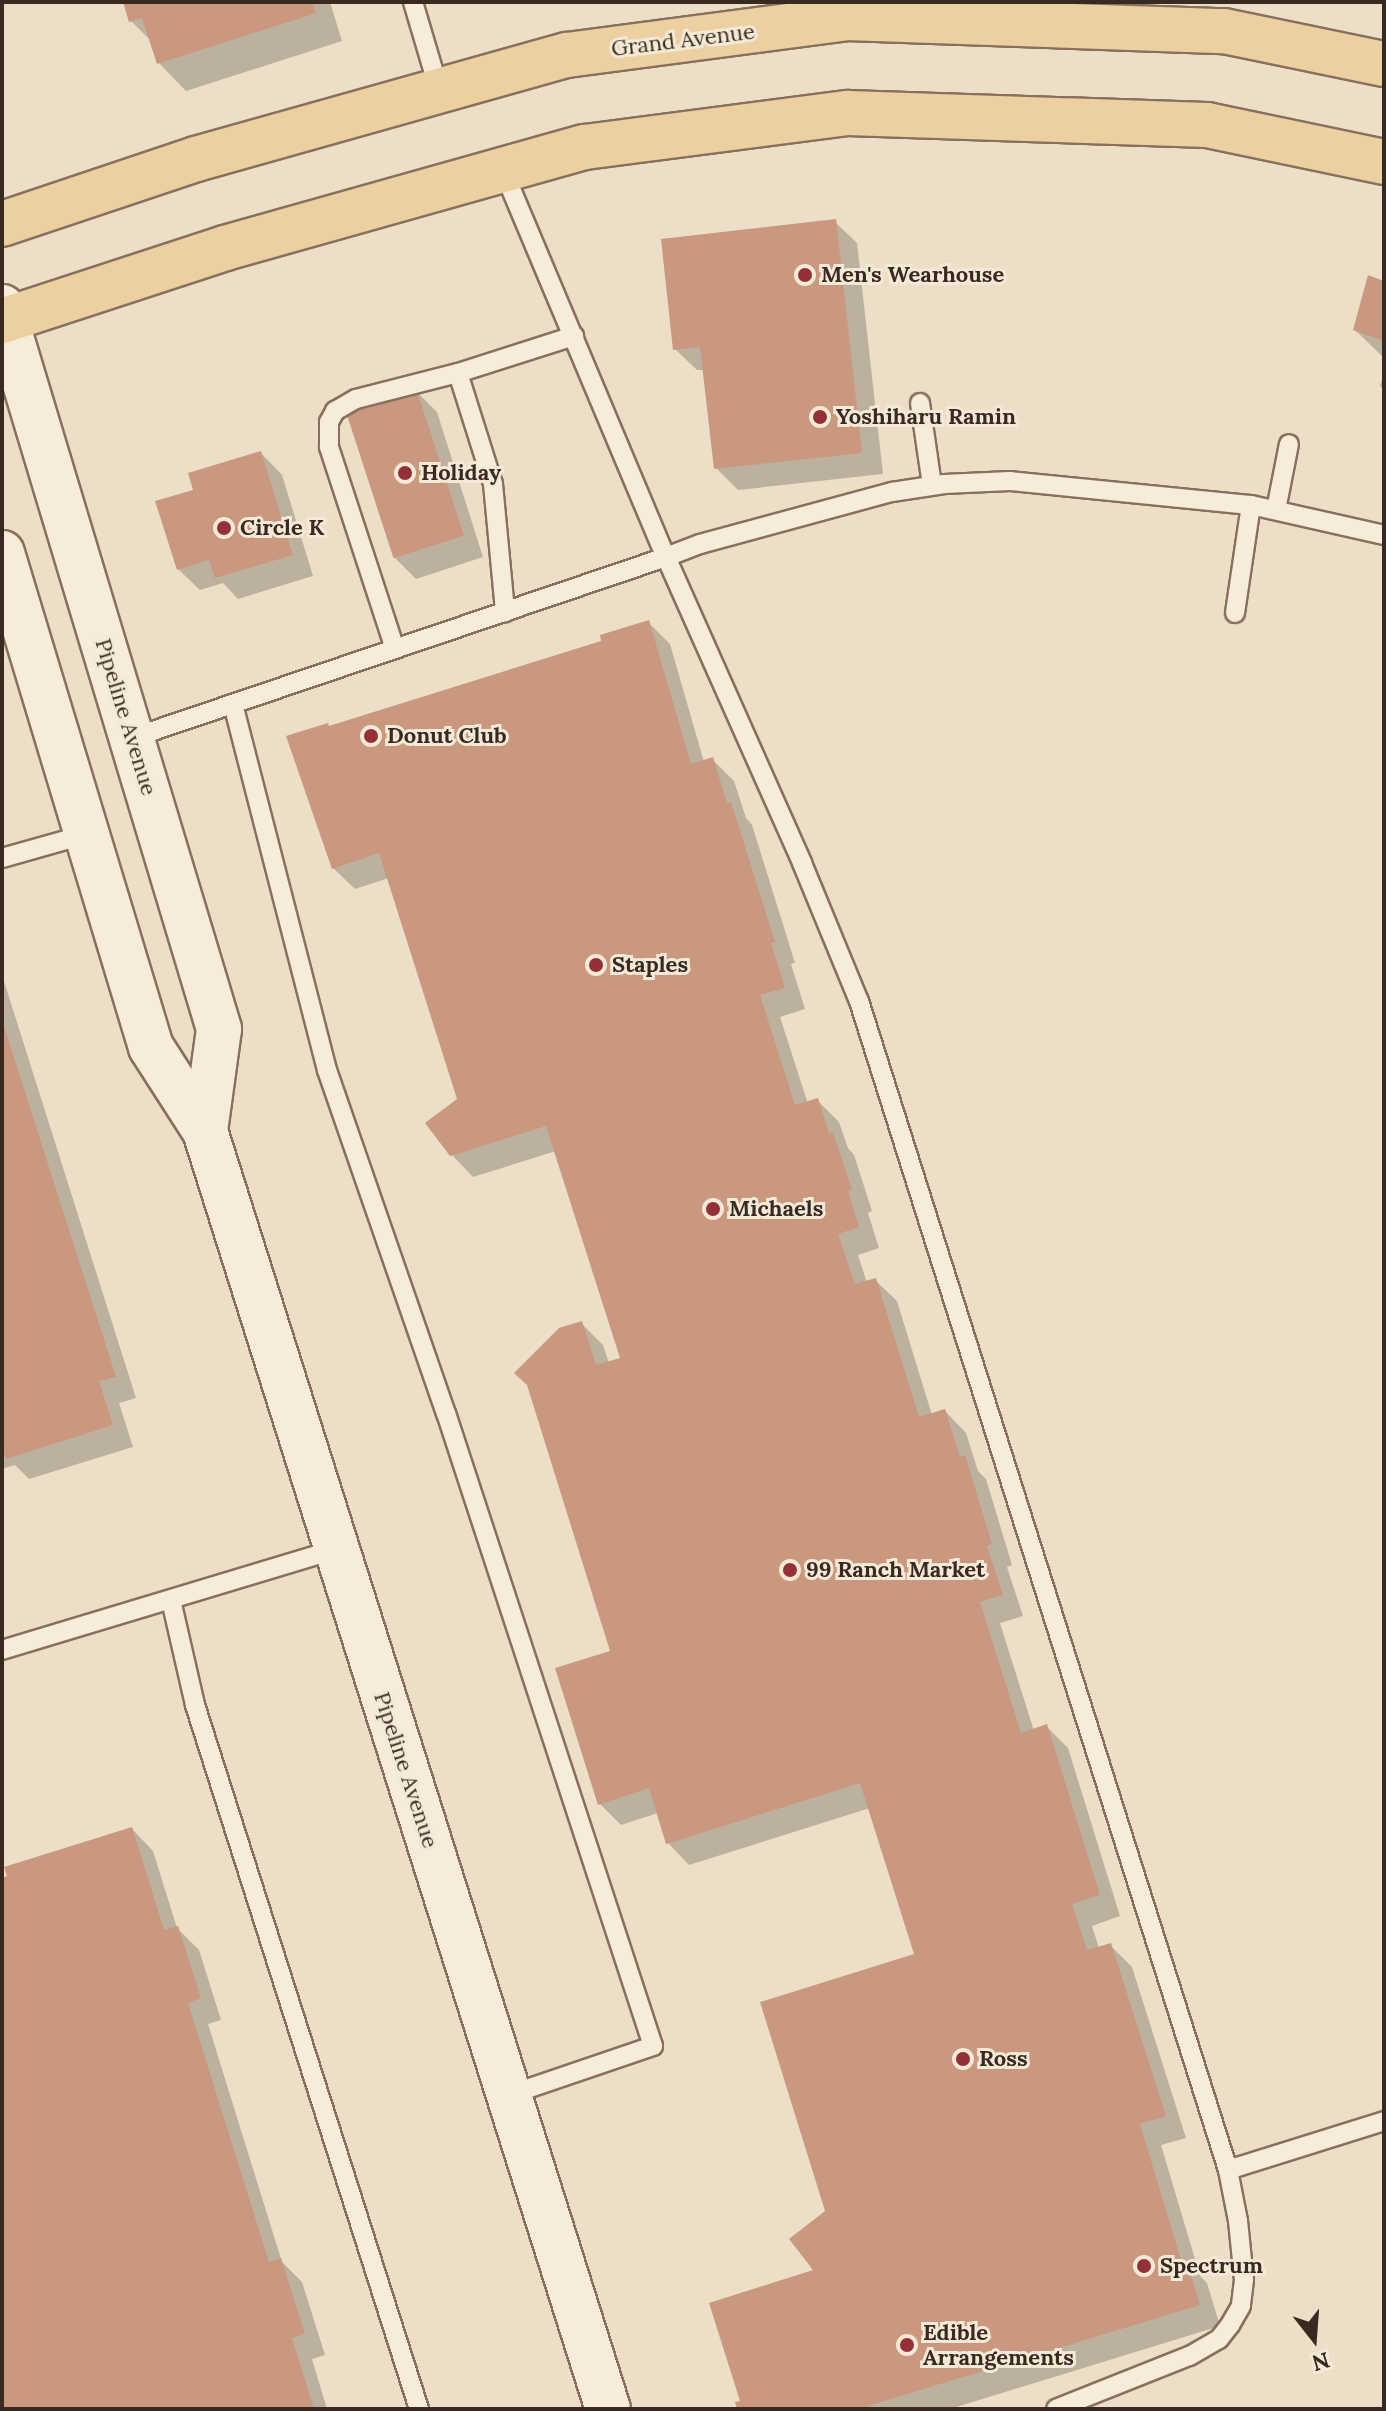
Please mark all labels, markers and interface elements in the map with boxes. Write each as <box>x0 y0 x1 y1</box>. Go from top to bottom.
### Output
street label: Grand Avenue <box>610 18 756 62</box>
place label: Men's Wearhouse <box>821 262 1004 288</box>
marker: Men's Wearhouse <box>796 266 814 284</box>
place label: Yoshiharu Ramin <box>836 404 1016 430</box>
marker: Yoshiharu Ramin <box>811 408 829 426</box>
place label: Holiday <box>421 460 501 486</box>
marker: Holiday <box>396 464 414 482</box>
place label: Circle K <box>240 515 324 541</box>
marker: Circle K <box>215 519 233 537</box>
street label: Pipeline Avenue <box>90 635 162 799</box>
place label: Donut Club <box>387 723 507 749</box>
marker: Donut Club <box>362 727 380 745</box>
place label: Staples <box>612 952 688 978</box>
marker: Staples <box>587 956 605 974</box>
place label: Michaels <box>729 1196 823 1222</box>
marker: Michaels <box>704 1200 722 1218</box>
place label: 99 Ranch Market <box>806 1557 985 1583</box>
marker: 99 Ranch Market <box>781 1561 799 1579</box>
street label: Pipeline Avenue <box>368 1689 444 1851</box>
place label: Ross <box>979 2046 1028 2072</box>
marker: Ross <box>954 2050 972 2068</box>
place label: Spectrum <box>1160 2253 1263 2279</box>
marker: Spectrum <box>1135 2257 1153 2275</box>
north arrow <box>1274 2299 1354 2379</box>
place label: Edible Arrangements <box>923 2319 1074 2370</box>
marker: Edible Arrangements <box>898 2336 916 2354</box>
text: N <box>1309 2346 1333 2378</box>

